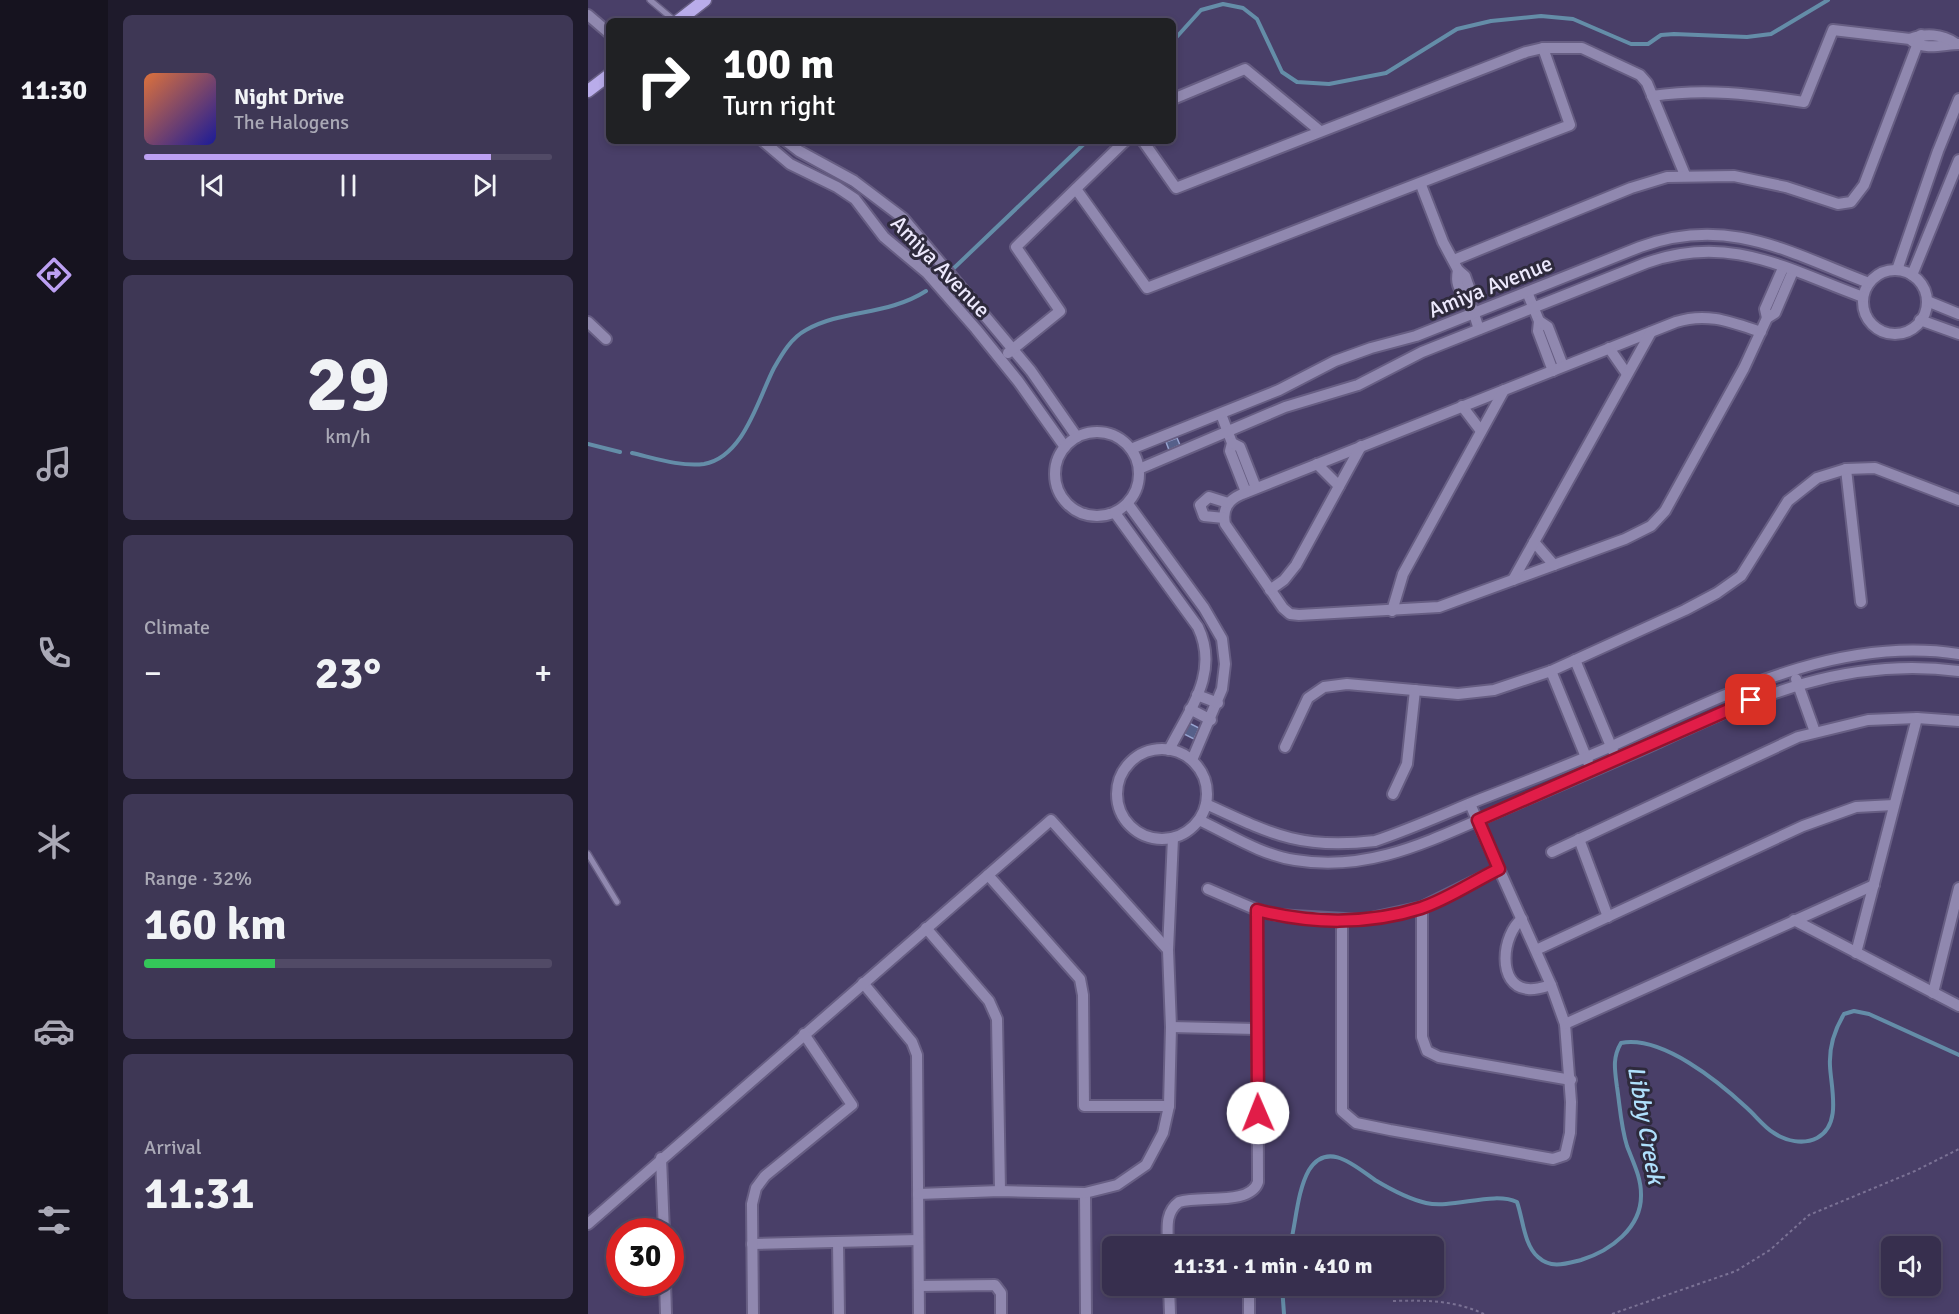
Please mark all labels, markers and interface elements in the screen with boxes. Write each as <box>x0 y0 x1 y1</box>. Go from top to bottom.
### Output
text: 100 m <box>723 39 834 90</box>
icon: right <box>624 42 702 120</box>
text: 11:30 <box>21 74 87 107</box>
text: Night Drive <box>234 83 344 110</box>
text: Turn right <box>723 90 836 123</box>
text: The Halogens <box>234 110 349 135</box>
icon: previous <box>196 169 229 202</box>
icon: pause <box>332 169 365 202</box>
icon: next <box>468 169 501 202</box>
street label: Amiya Avenue <box>885 210 996 323</box>
street label: Amiya Avenue <box>1424 249 1556 324</box>
icon: directions <box>33 254 75 296</box>
text: 29 <box>306 337 390 433</box>
text: km/h <box>325 424 371 449</box>
icon: music <box>33 443 75 485</box>
text: Climate <box>144 615 210 640</box>
icon: phone <box>33 632 75 674</box>
text: 23° <box>315 646 381 701</box>
text: − <box>144 653 162 694</box>
text: + <box>534 653 552 694</box>
pin <box>1725 674 1776 725</box>
icon: arrive <box>1734 683 1767 716</box>
icon: climate <box>33 821 75 863</box>
text: Range · 32% <box>144 866 252 891</box>
text: 160 km <box>144 897 287 952</box>
icon: car <box>33 1010 75 1052</box>
water label: Libby Creek <box>1621 1064 1671 1188</box>
position arrow <box>1226 1081 1290 1145</box>
text: Arrival <box>144 1135 202 1160</box>
text: 11:31 <box>144 1166 254 1221</box>
icon: filters <box>33 1199 75 1241</box>
speed limit sign: 30 <box>606 1218 684 1296</box>
map controls <box>1881 1236 1941 1296</box>
button: sound <box>1881 1236 1941 1296</box>
text: 11:31 · 1 min · 410 m <box>1173 1252 1373 1279</box>

